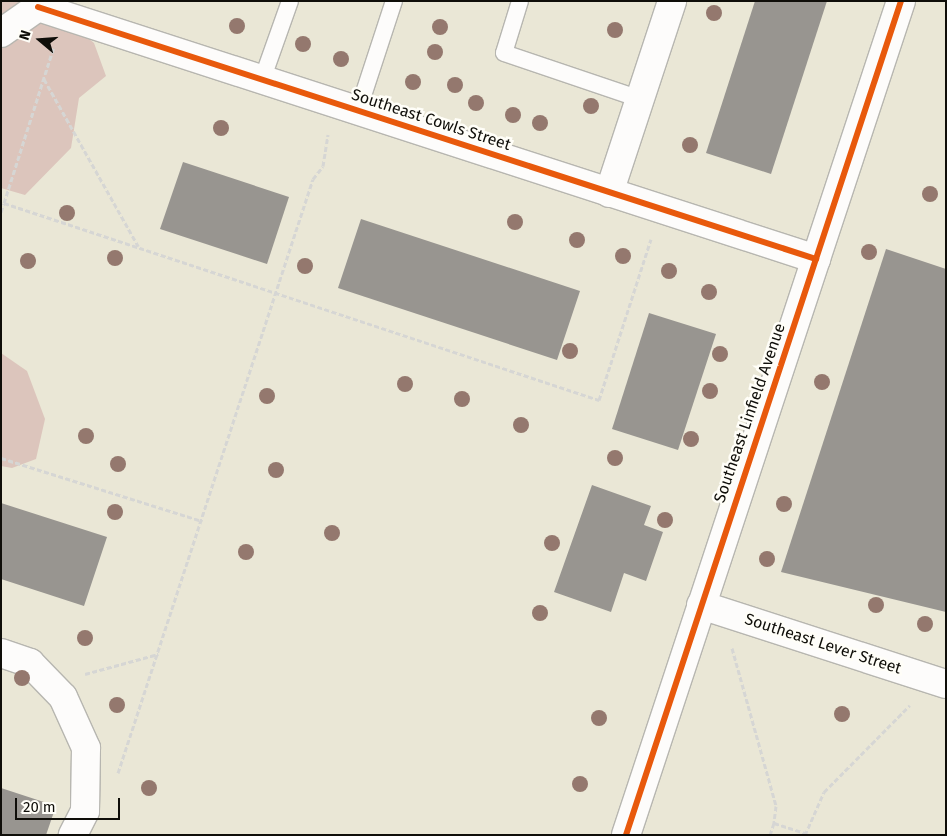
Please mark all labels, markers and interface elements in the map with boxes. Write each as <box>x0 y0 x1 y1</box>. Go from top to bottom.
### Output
north arrow <box>15 15 65 65</box>
text: N <box>16 28 35 42</box>
street label: Southeast Cowls Street <box>349 85 513 155</box>
street label: Southeast Linfield Avenue <box>710 321 790 505</box>
street label: Southeast Lever Street <box>742 610 904 678</box>
scale bar <box>18 788 122 820</box>
text: 20 m <box>23 798 56 816</box>

